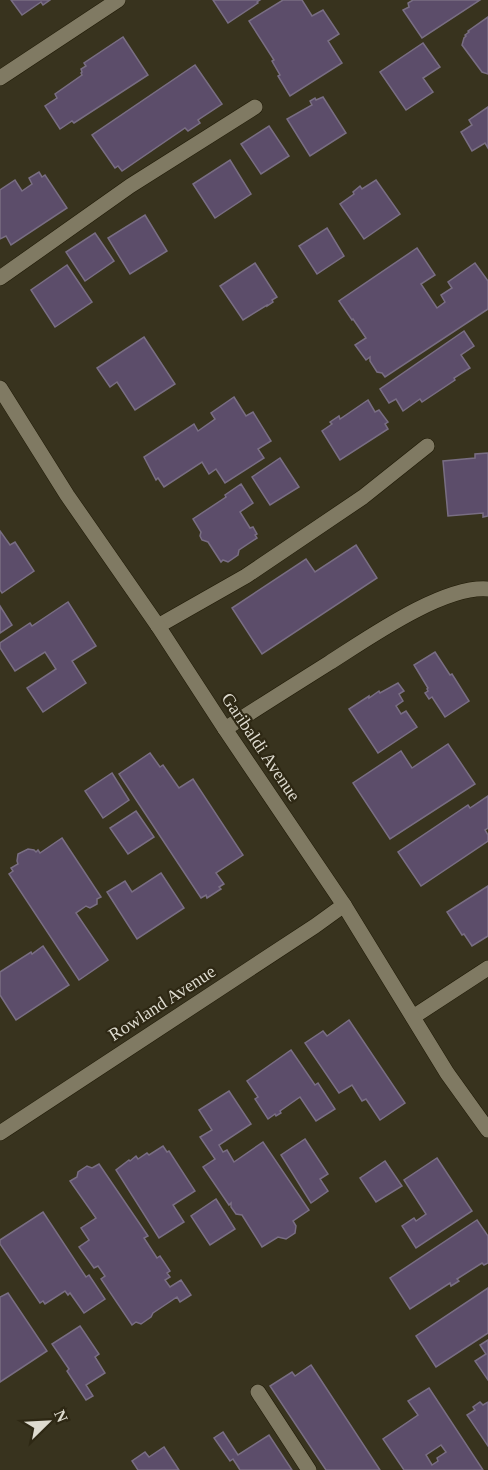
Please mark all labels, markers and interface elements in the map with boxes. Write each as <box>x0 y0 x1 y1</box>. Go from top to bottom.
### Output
street label: Garibaldi Avenue <box>217 689 305 805</box>
street label: Rowland Avenue <box>105 961 219 1045</box>
north arrow <box>18 1392 78 1452</box>
text: N <box>51 1407 72 1425</box>

